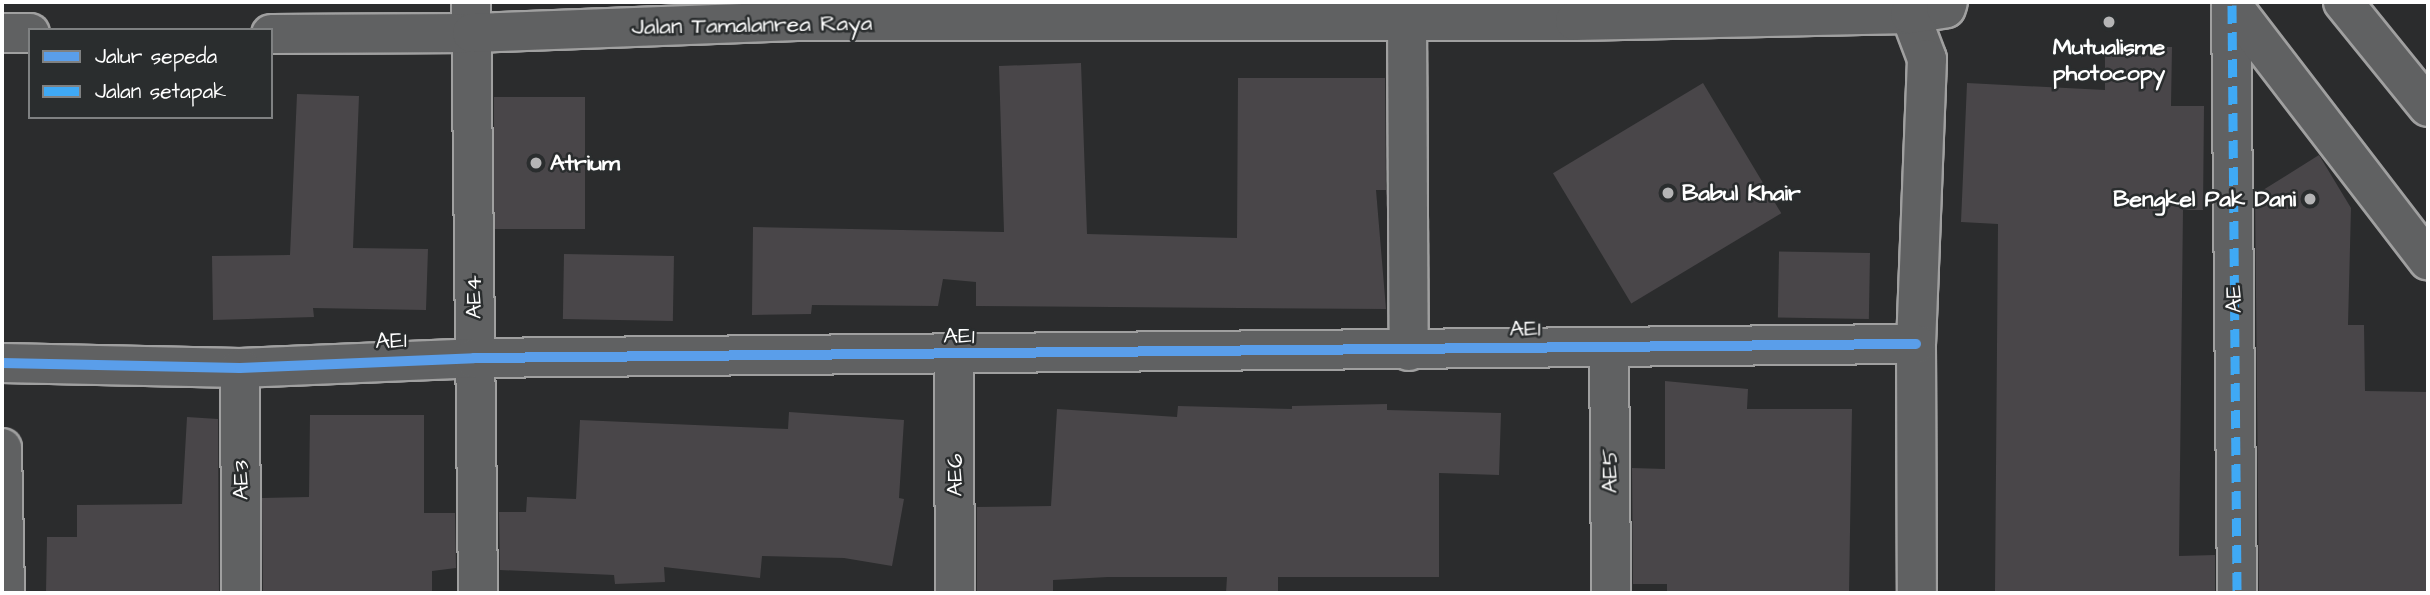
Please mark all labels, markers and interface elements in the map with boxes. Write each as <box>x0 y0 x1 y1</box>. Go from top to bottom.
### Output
street label: Jalan Tamalanrea Raya <box>631 9 873 41</box>
marker: Mutualisme photocopy <box>2101 14 2117 30</box>
legend <box>28 28 273 119</box>
place label: Mutualisme photocopy <box>2053 33 2165 87</box>
text: Jalur sepeda <box>95 42 217 71</box>
text: Jalan setapak <box>95 77 226 106</box>
place label: Atrium <box>550 149 620 177</box>
marker: Atrium <box>528 155 544 171</box>
place label: Babul Khair <box>1682 179 1801 207</box>
marker: Babul Khair <box>1660 185 1676 201</box>
place label: Bengkel Pak Dani <box>2113 185 2296 213</box>
marker: Bengkel Pak Dani <box>2302 191 2318 207</box>
street label: AE4 <box>460 275 488 319</box>
street label: AE <box>2220 285 2248 313</box>
street label: AE1 <box>1509 315 1541 343</box>
street label: AE1 <box>943 322 975 350</box>
street label: AE1 <box>375 327 407 355</box>
street label: AE5 <box>1596 449 1624 493</box>
street label: AE6 <box>941 454 969 496</box>
street label: AE3 <box>227 460 255 500</box>

